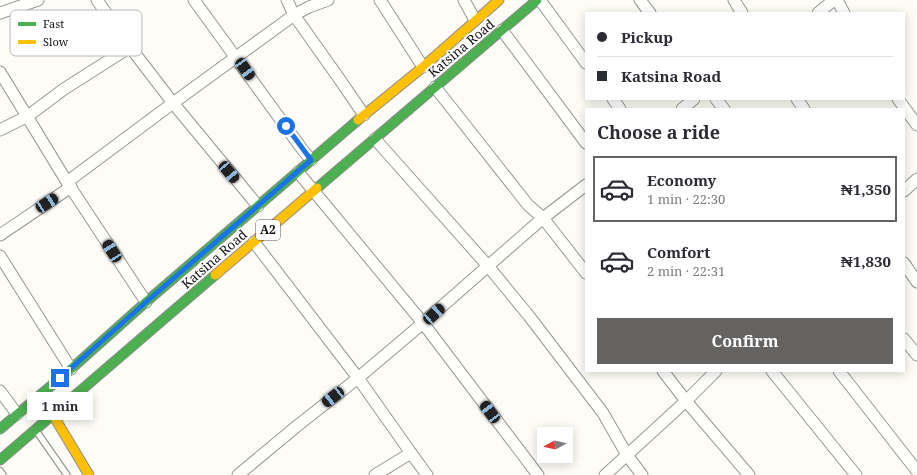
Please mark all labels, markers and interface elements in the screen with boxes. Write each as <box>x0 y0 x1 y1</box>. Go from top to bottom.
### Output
legend <box>10 10 142 56</box>
street label: Katsina Road <box>424 15 498 81</box>
text: Fast <box>43 16 64 31</box>
text: Pickup <box>621 27 673 47</box>
text: Slow <box>43 34 69 49</box>
car <box>233 56 257 82</box>
text: Katsina Road <box>621 66 721 86</box>
route start <box>277 117 295 135</box>
text: Choose a ride <box>597 120 720 144</box>
car <box>217 159 241 185</box>
text: Economy <box>647 170 716 190</box>
icon: car <box>599 171 635 207</box>
text: ₦1,350 <box>841 179 891 199</box>
text: 1 min · 22:30 <box>647 190 725 208</box>
car <box>34 191 60 215</box>
road number: A2 <box>256 220 280 240</box>
street label: Katsina Road <box>177 225 251 293</box>
car <box>100 238 124 264</box>
text: Comfort <box>647 242 710 262</box>
icon: car <box>599 243 635 279</box>
text: ₦1,830 <box>841 251 891 271</box>
text: 2 min · 22:31 <box>647 262 725 280</box>
car <box>421 302 447 326</box>
button: Confirm <box>597 318 893 364</box>
route end <box>51 369 69 387</box>
car <box>320 385 346 409</box>
callout: 1 min <box>27 392 93 420</box>
text: 1 min <box>42 397 78 415</box>
car <box>478 399 502 425</box>
north arrow <box>537 427 573 463</box>
map controls <box>537 427 573 463</box>

